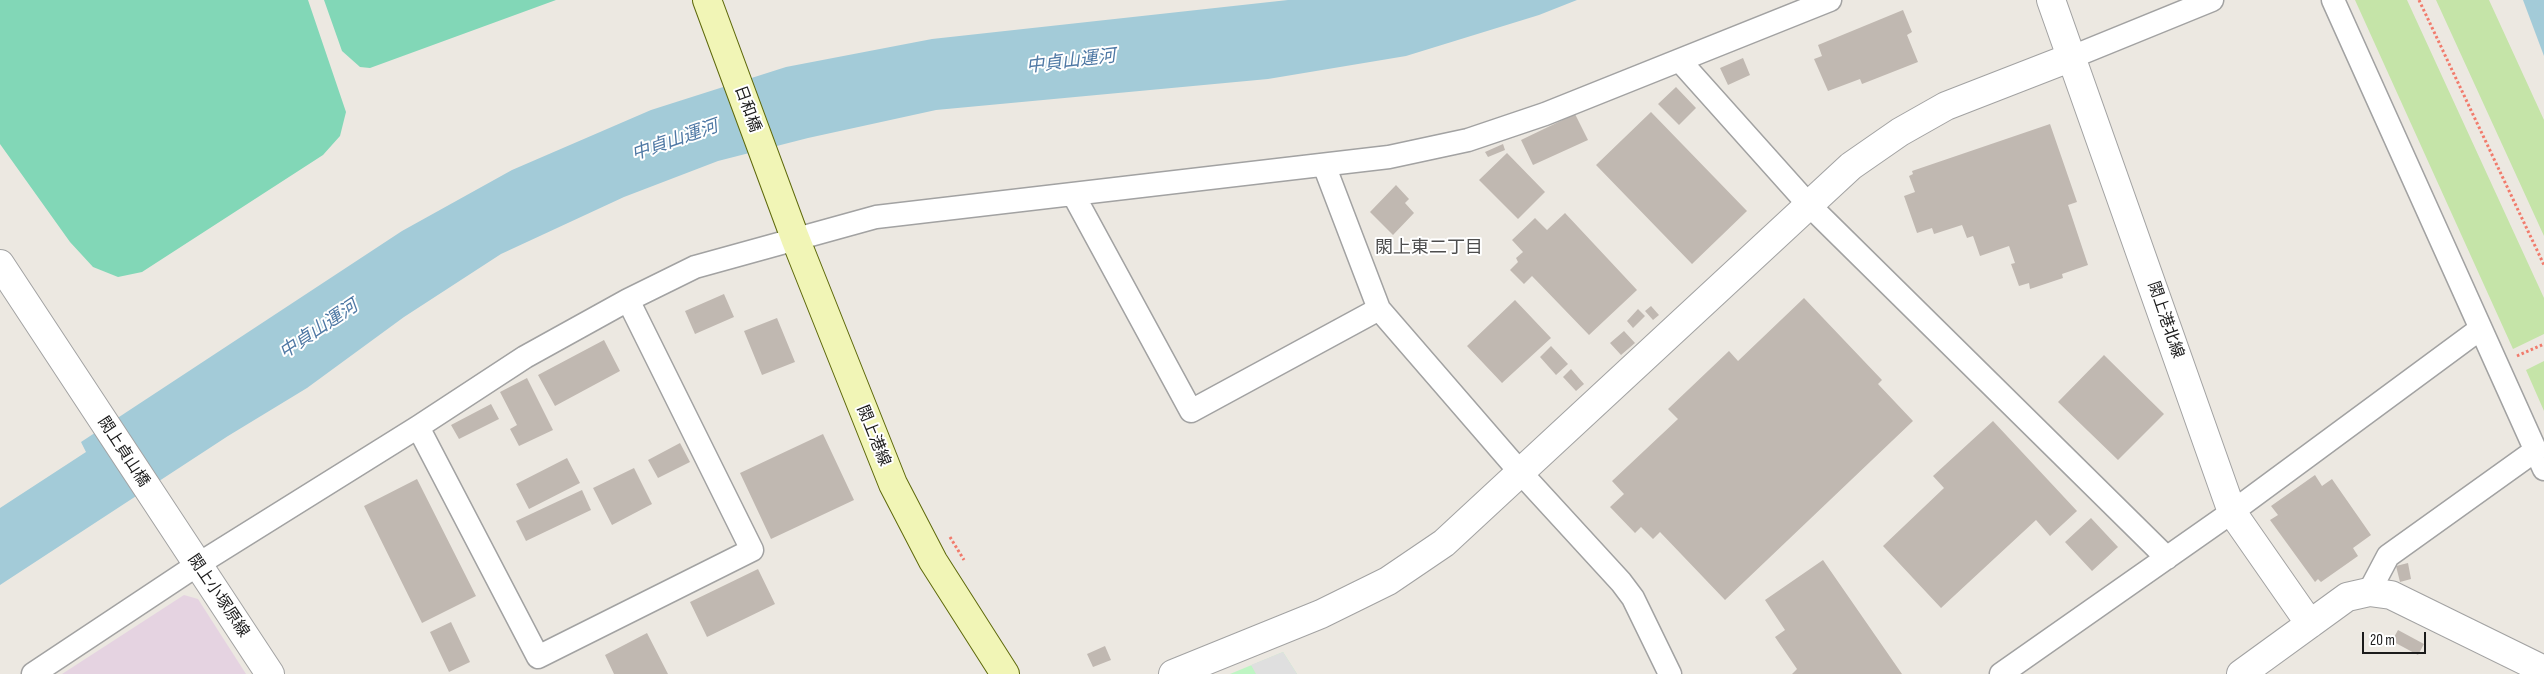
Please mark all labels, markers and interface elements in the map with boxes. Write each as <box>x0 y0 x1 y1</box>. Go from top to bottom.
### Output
water label: 中貞山運河 <box>1025 46 1117 78</box>
street label: 日和橋 <box>730 83 764 135</box>
water label: 中貞山運河 <box>629 116 721 166</box>
district label: 閖上東二丁目 <box>1375 237 1483 259</box>
street label: 閖上港北線 <box>2143 279 2187 361</box>
water label: 中貞山運河 <box>276 296 362 364</box>
street label: 閖上港線 <box>852 403 894 469</box>
street label: 閖上貞山橋 <box>93 413 153 491</box>
street label: 閖上小塚原線 <box>183 551 253 641</box>
scale bar <box>2364 622 2428 654</box>
text: 20 m <box>2370 631 2395 650</box>

